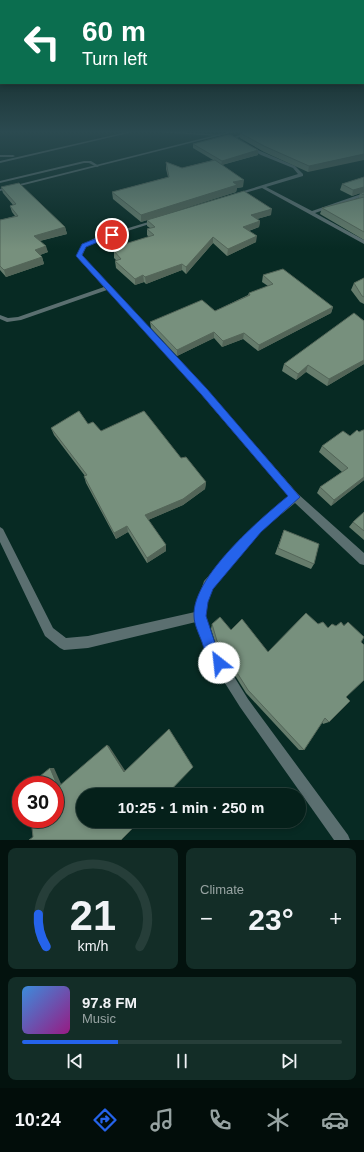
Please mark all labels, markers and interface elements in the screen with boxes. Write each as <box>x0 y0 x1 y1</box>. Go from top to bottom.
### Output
icon: left <box>16 16 68 68</box>
text: 60 m <box>82 16 146 47</box>
text: Turn left <box>82 49 147 69</box>
pin <box>95 218 129 252</box>
icon: arrive <box>101 224 123 246</box>
position arrow <box>198 642 240 684</box>
speed limit sign: 30 <box>12 776 64 828</box>
text: 10:25 · 1 min · 250 m <box>118 799 264 816</box>
text: Climate <box>200 882 244 897</box>
text: 21 <box>70 891 116 938</box>
text: 23° <box>248 903 294 936</box>
text: − <box>200 906 213 931</box>
text: + <box>329 906 342 931</box>
text: km/h <box>78 937 109 953</box>
text: 97.8 FM <box>82 994 137 1011</box>
text: Music <box>82 1011 116 1026</box>
icon: previous <box>64 1050 86 1072</box>
icon: pause <box>171 1050 193 1072</box>
icon: next <box>278 1050 300 1072</box>
icon: directions <box>91 1106 119 1134</box>
icon: music <box>148 1106 176 1134</box>
icon: phone <box>206 1106 234 1134</box>
icon: climate <box>264 1106 292 1134</box>
icon: car <box>321 1106 349 1134</box>
text: 10:24 <box>15 1110 61 1130</box>

